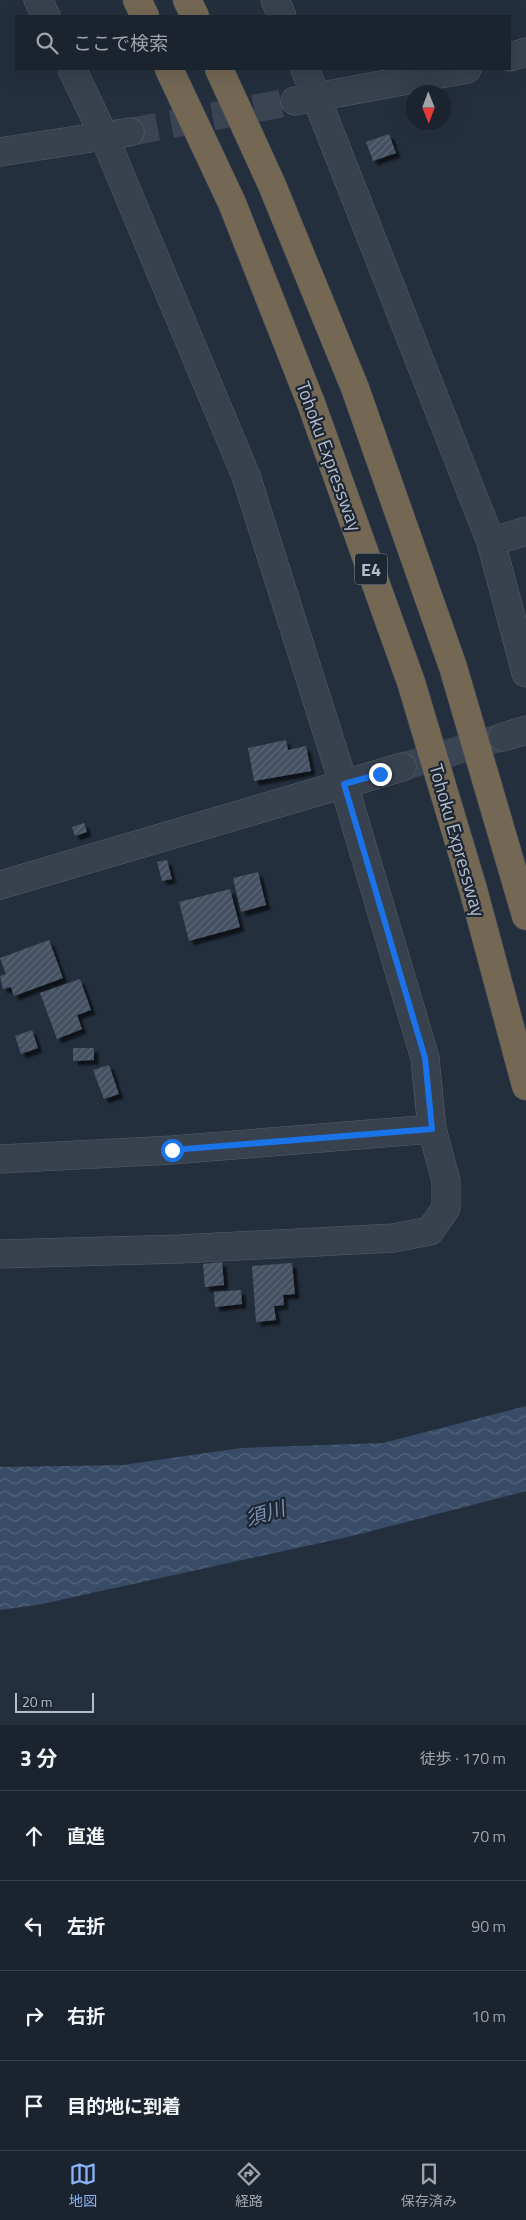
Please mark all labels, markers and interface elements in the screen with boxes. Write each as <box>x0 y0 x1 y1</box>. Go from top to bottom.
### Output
search box <box>15 15 511 70</box>
text: ここで検索 <box>73 28 168 57</box>
icon: search <box>33 29 61 57</box>
north arrow <box>406 85 451 130</box>
street label: Tohoku Expressway <box>289 377 371 535</box>
road number: E4 <box>355 554 387 584</box>
street label: Tohoku Expressway <box>422 760 494 920</box>
route end <box>369 763 392 786</box>
route start <box>161 1139 184 1162</box>
water label: 須川 <box>241 1492 291 1534</box>
scale bar <box>15 1690 94 1713</box>
text: 20 m <box>22 1691 52 1712</box>
text: 3 分 <box>20 1742 57 1774</box>
text: 徒歩 · 170 m <box>420 1746 506 1770</box>
text: 直進 <box>67 1821 105 1850</box>
icon: ahead <box>20 1822 48 1850</box>
text: 70 m <box>471 1824 506 1848</box>
text: 左折 <box>67 1911 105 1940</box>
icon: left <box>20 1912 48 1940</box>
text: 90 m <box>471 1914 506 1938</box>
text: 右折 <box>67 2001 105 2030</box>
icon: right <box>20 2002 48 2030</box>
text: 10 m <box>471 2004 506 2028</box>
text: 目的地に到着 <box>67 2091 181 2120</box>
icon: arrive <box>20 2092 48 2120</box>
tab: 地図 <box>69 2160 97 2211</box>
tab: 経路 <box>235 2160 263 2211</box>
tab: 保存済み <box>401 2160 457 2211</box>

